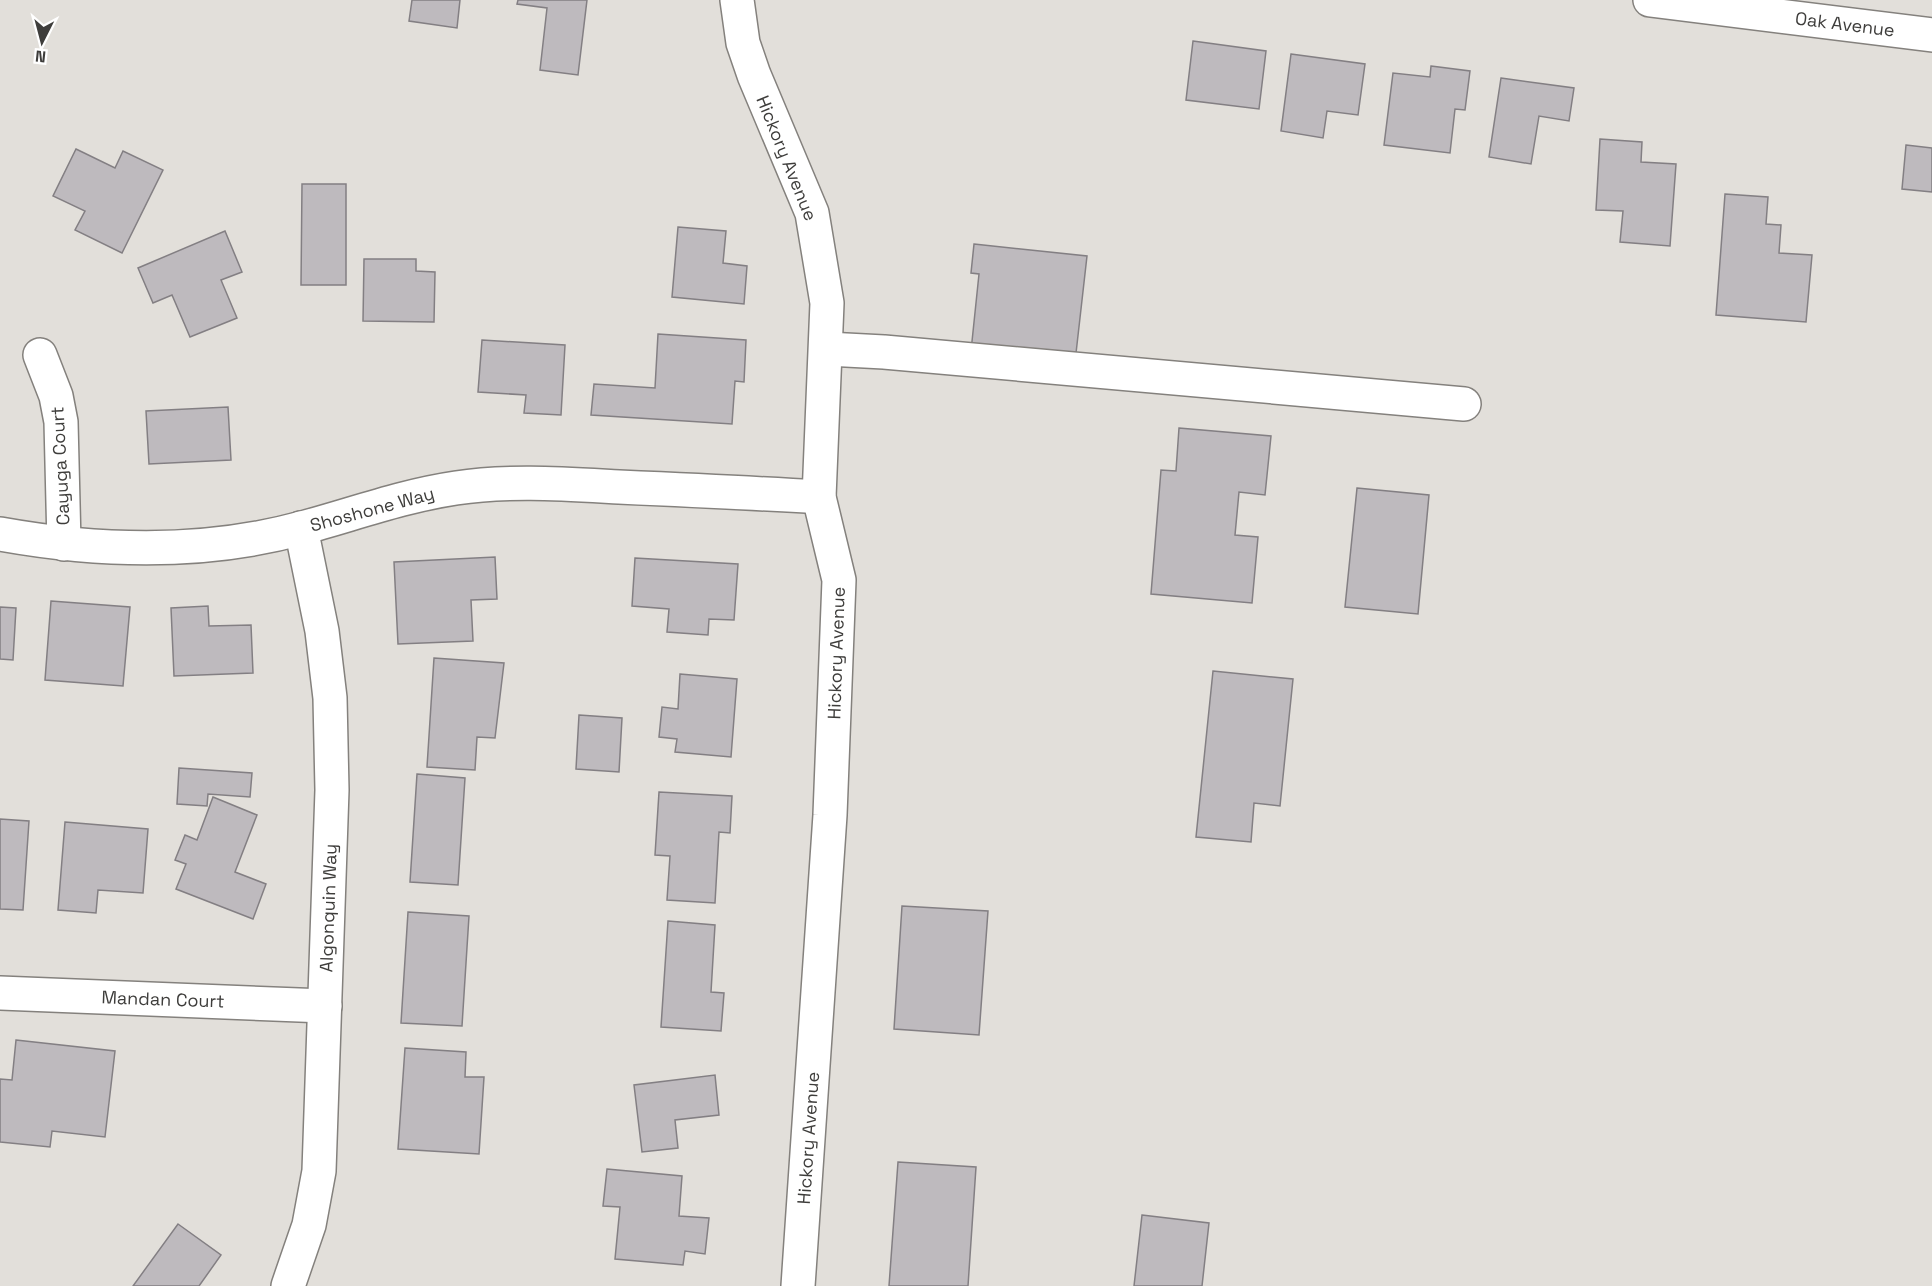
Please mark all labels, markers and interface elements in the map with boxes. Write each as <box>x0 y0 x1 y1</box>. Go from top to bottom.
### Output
street label: Oak Avenue <box>1794 6 1896 42</box>
north arrow <box>12 12 72 72</box>
text: N <box>34 45 47 67</box>
street label: Hickory Avenue <box>751 92 823 224</box>
street label: Cayuga Court <box>45 406 75 526</box>
street label: Shoshone Way <box>307 481 437 537</box>
street label: Hickory Avenue <box>822 586 850 720</box>
street label: Algonquin Way <box>314 843 342 973</box>
street label: Mandan Court <box>101 985 225 1013</box>
street label: Hickory Avenue <box>792 1071 824 1205</box>

